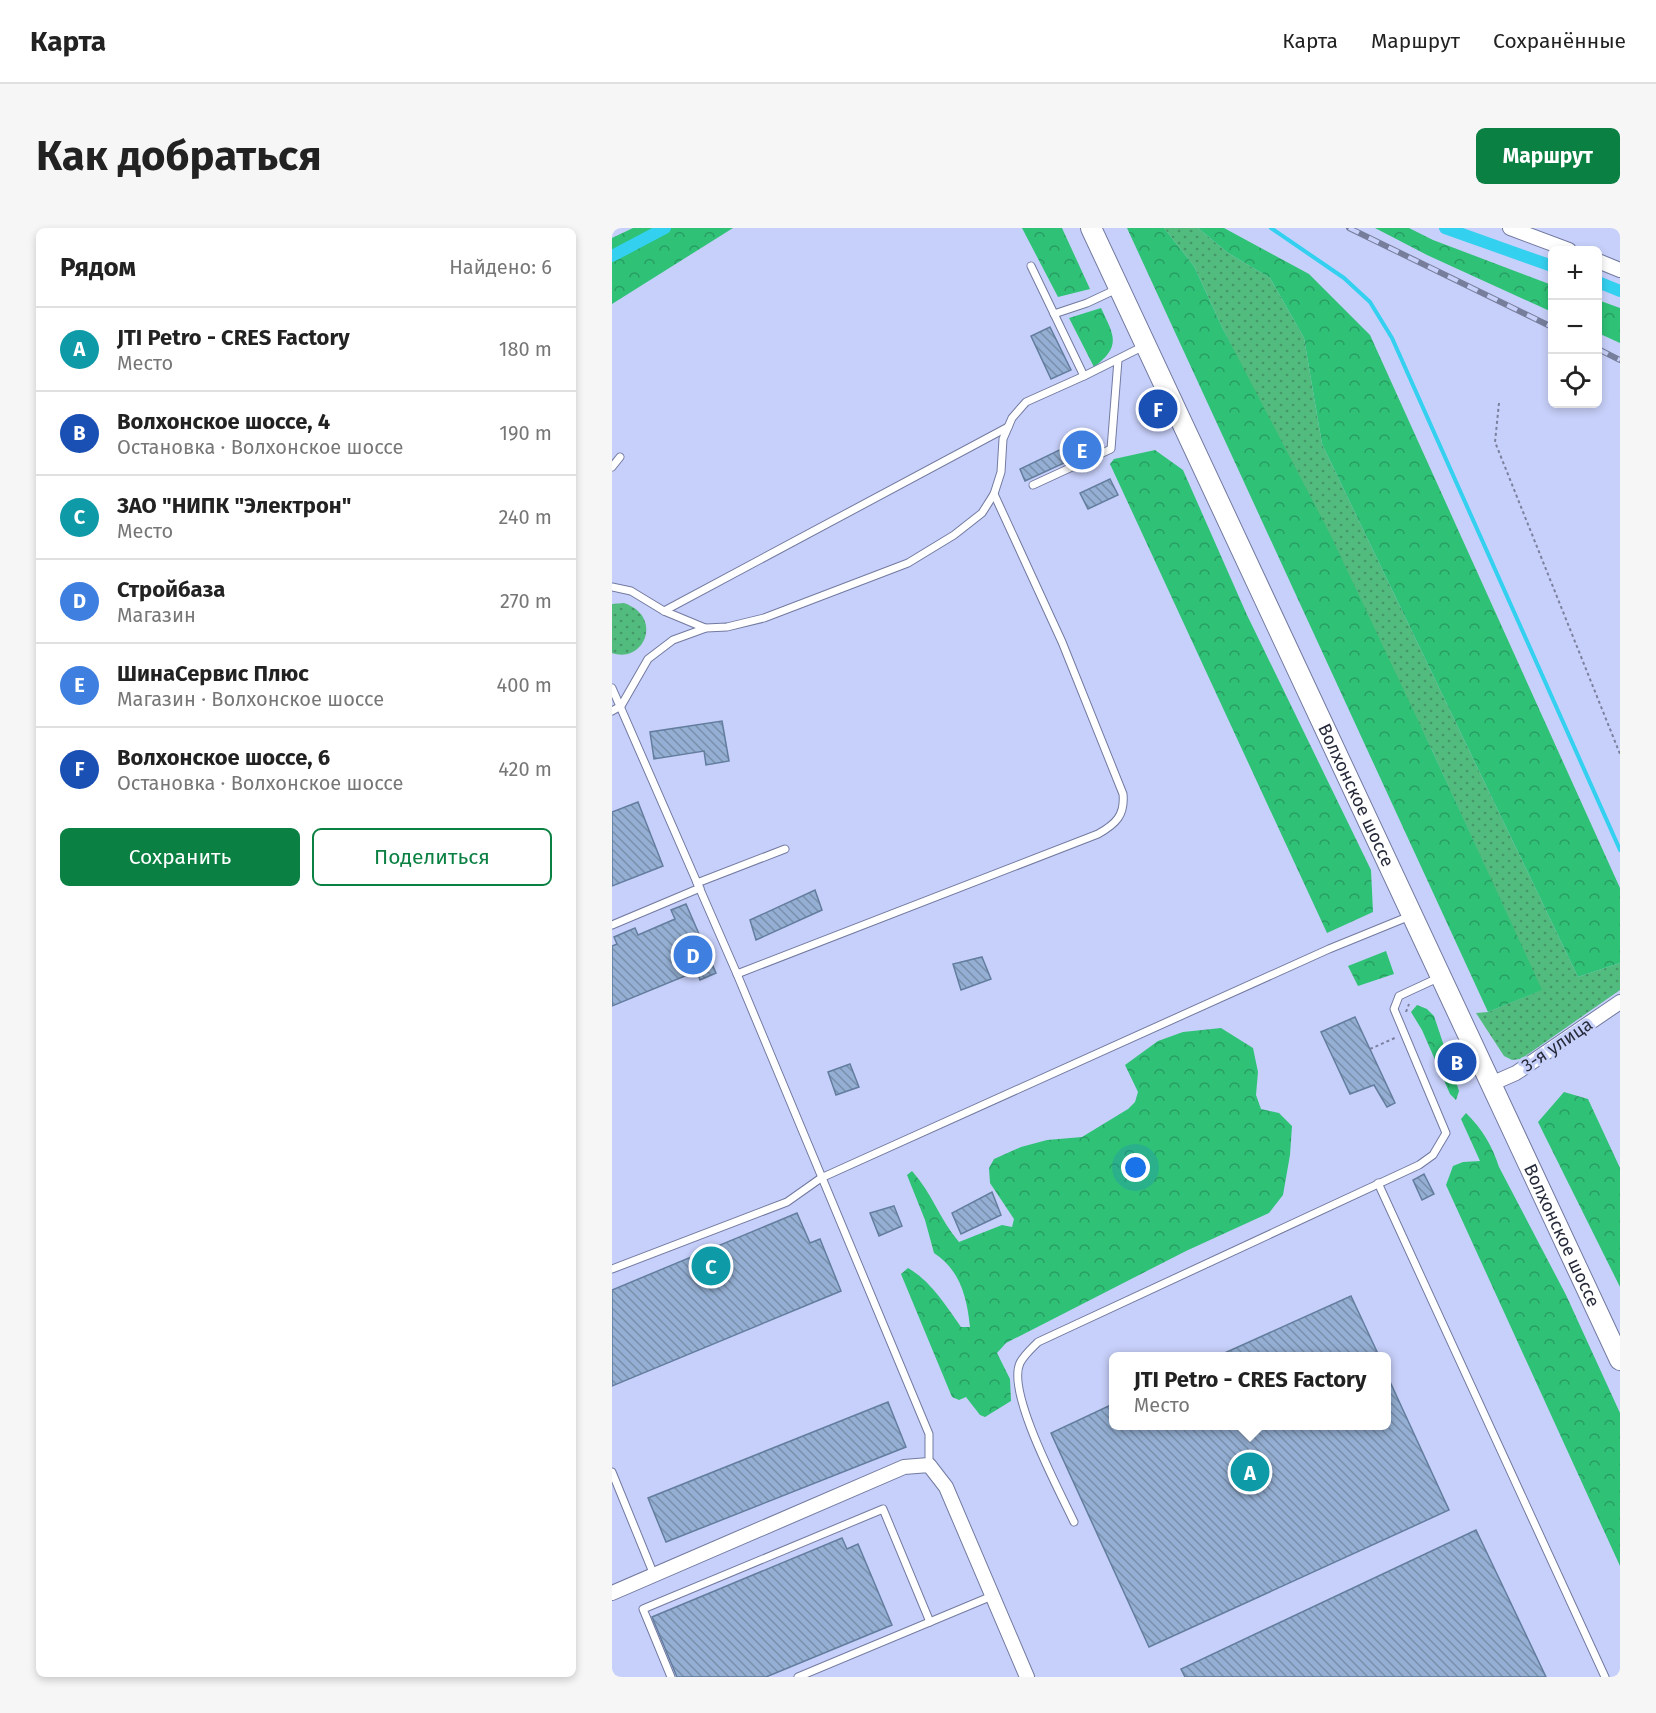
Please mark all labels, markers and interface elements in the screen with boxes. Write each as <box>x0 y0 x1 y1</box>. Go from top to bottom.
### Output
text: Карта <box>30 25 106 58</box>
text: Карта <box>1282 28 1338 54</box>
text: Маршрут <box>1371 28 1460 54</box>
text: Сохранённые <box>1493 28 1626 54</box>
button: Маршрут <box>1476 128 1620 184</box>
text: Как добраться <box>36 131 322 181</box>
map controls <box>1548 246 1602 408</box>
button: + <box>1548 246 1602 300</box>
text: Рядом <box>60 252 136 283</box>
text: Найдено: 6 <box>449 255 552 279</box>
button: − <box>1548 300 1602 354</box>
text: JTI Petro - CRES Factory <box>117 324 350 351</box>
text: A <box>74 337 85 361</box>
text: 180 m <box>499 337 552 361</box>
text: Место <box>117 351 173 375</box>
button: locate <box>1548 354 1602 408</box>
pin: F <box>1138 386 1178 432</box>
text: Волхонское шоссе, 4 <box>117 408 330 435</box>
text: B <box>73 421 86 445</box>
text: 190 m <box>499 421 552 445</box>
pin: E <box>1062 428 1102 472</box>
text: Остановка · Волхонское шоссе <box>117 435 403 459</box>
text: ЗАО "НИПК "Электрон" <box>117 492 351 519</box>
text: C <box>74 505 85 529</box>
text: 240 m <box>498 505 552 529</box>
text: Место <box>117 519 173 543</box>
text: Стройбаза <box>117 576 225 603</box>
text: D <box>73 589 86 613</box>
text: 270 m <box>500 589 552 613</box>
text: Магазин <box>117 603 196 627</box>
text: ШинаСервис Плюс <box>117 660 309 687</box>
text: E <box>74 673 85 697</box>
text: 400 m <box>497 673 552 697</box>
text: Магазин · Волхонское шоссе <box>117 687 384 711</box>
street label: Волхонское шоссе <box>1313 720 1399 870</box>
text: Волхонское шоссе, 6 <box>117 744 330 771</box>
text: F <box>75 757 84 781</box>
text: 420 m <box>498 757 552 781</box>
text: Остановка · Волхонское шоссе <box>117 771 403 795</box>
button: Сохранить <box>60 828 300 886</box>
button: Поделиться <box>312 828 552 886</box>
pin: D <box>674 932 712 978</box>
street label: 3-я улица <box>1517 1013 1597 1077</box>
pin: B <box>1438 1040 1476 1084</box>
your location <box>1121 1153 1150 1182</box>
street label: Волхонское шоссе <box>1519 1160 1605 1311</box>
pin: C <box>692 1244 730 1288</box>
popup <box>1109 1352 1391 1430</box>
text: JTI Petro - CRES Factory <box>1134 1366 1366 1393</box>
text: Место <box>1134 1393 1190 1417</box>
pin: A <box>1230 1450 1270 1494</box>

